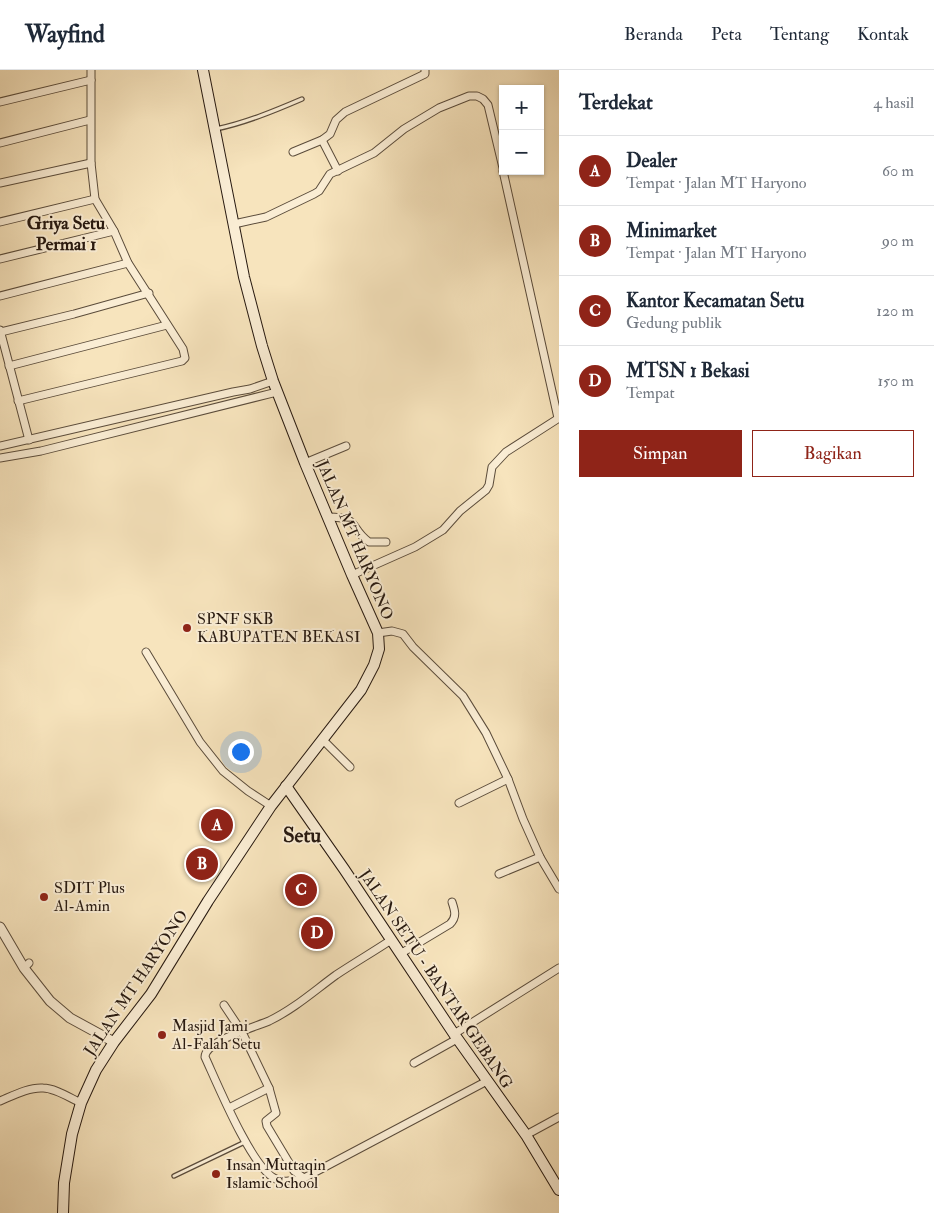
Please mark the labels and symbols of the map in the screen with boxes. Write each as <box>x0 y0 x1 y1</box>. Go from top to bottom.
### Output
district label: Griya Setu Permai 1 <box>27 212 106 256</box>
street label: JALAN MT HARYONO <box>311 456 398 623</box>
place label: SPNF SKB KABUPATEN BEKASI <box>197 609 360 647</box>
marker: SPNF SKB KABUPATEN BEKASI <box>181 622 193 634</box>
your location <box>228 739 254 765</box>
pin: A <box>201 806 233 844</box>
district label: Setu <box>283 822 321 849</box>
pin: B <box>186 845 218 883</box>
street label: JALAN SETU - BANTAR GEBANG <box>354 865 517 1093</box>
pin: C <box>285 871 317 909</box>
place label: SDIT Plus Al-Amin <box>53 878 125 916</box>
marker: SDIT Plus Al-Amin <box>38 891 50 903</box>
street label: JALAN MT HARYONO <box>79 906 193 1061</box>
pin: D <box>301 914 333 952</box>
place label: Masjid Jami Al-Falah Setu <box>171 1016 261 1054</box>
marker: Masjid Jami Al-Falah Setu <box>156 1029 168 1041</box>
place label: Insan Muttaqin Islamic School <box>226 1155 326 1193</box>
marker: Insan Muttaqin Islamic School <box>210 1168 222 1180</box>

